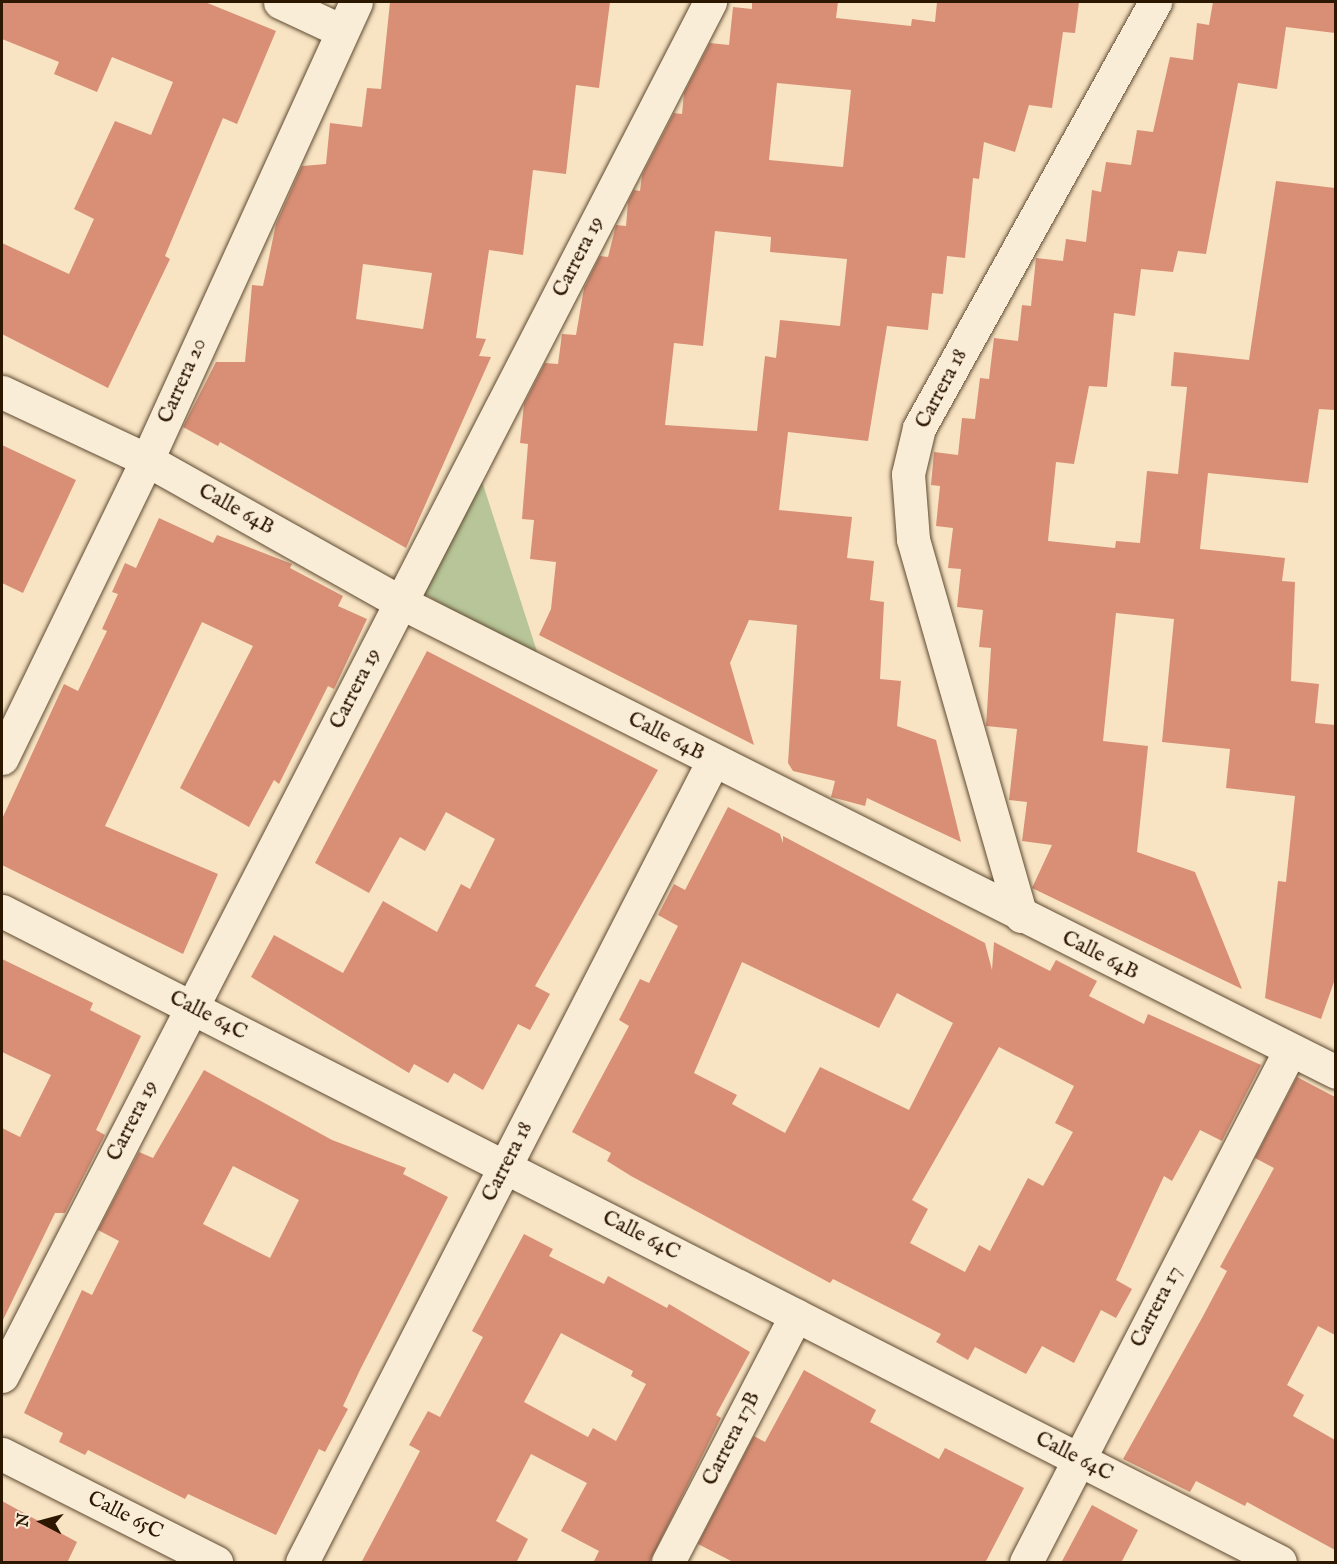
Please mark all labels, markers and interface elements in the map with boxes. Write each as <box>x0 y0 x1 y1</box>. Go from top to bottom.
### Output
street label: Carrera 19 <box>548 212 610 302</box>
street label: Carrera 20 <box>153 334 213 428</box>
street label: Carrera 18 <box>911 345 973 433</box>
street label: Calle 64B <box>194 479 278 541</box>
street label: Carrera 19 <box>325 644 387 734</box>
street label: Calle 64B <box>623 707 709 767</box>
street label: Calle 64B <box>1057 926 1143 986</box>
street label: Calle 64C <box>165 986 251 1046</box>
street label: Carrera 19 <box>102 1076 164 1166</box>
street label: Carrera 18 <box>477 1118 539 1206</box>
street label: Calle 64C <box>598 1206 684 1266</box>
street label: Carrera 17 <box>1126 1262 1188 1352</box>
street label: Carrera 17B <box>698 1388 766 1490</box>
street label: Calle 64C <box>1031 1427 1117 1487</box>
street label: Calle 65C <box>83 1486 167 1546</box>
north arrow <box>12 1492 72 1552</box>
text: N <box>13 1512 35 1528</box>

